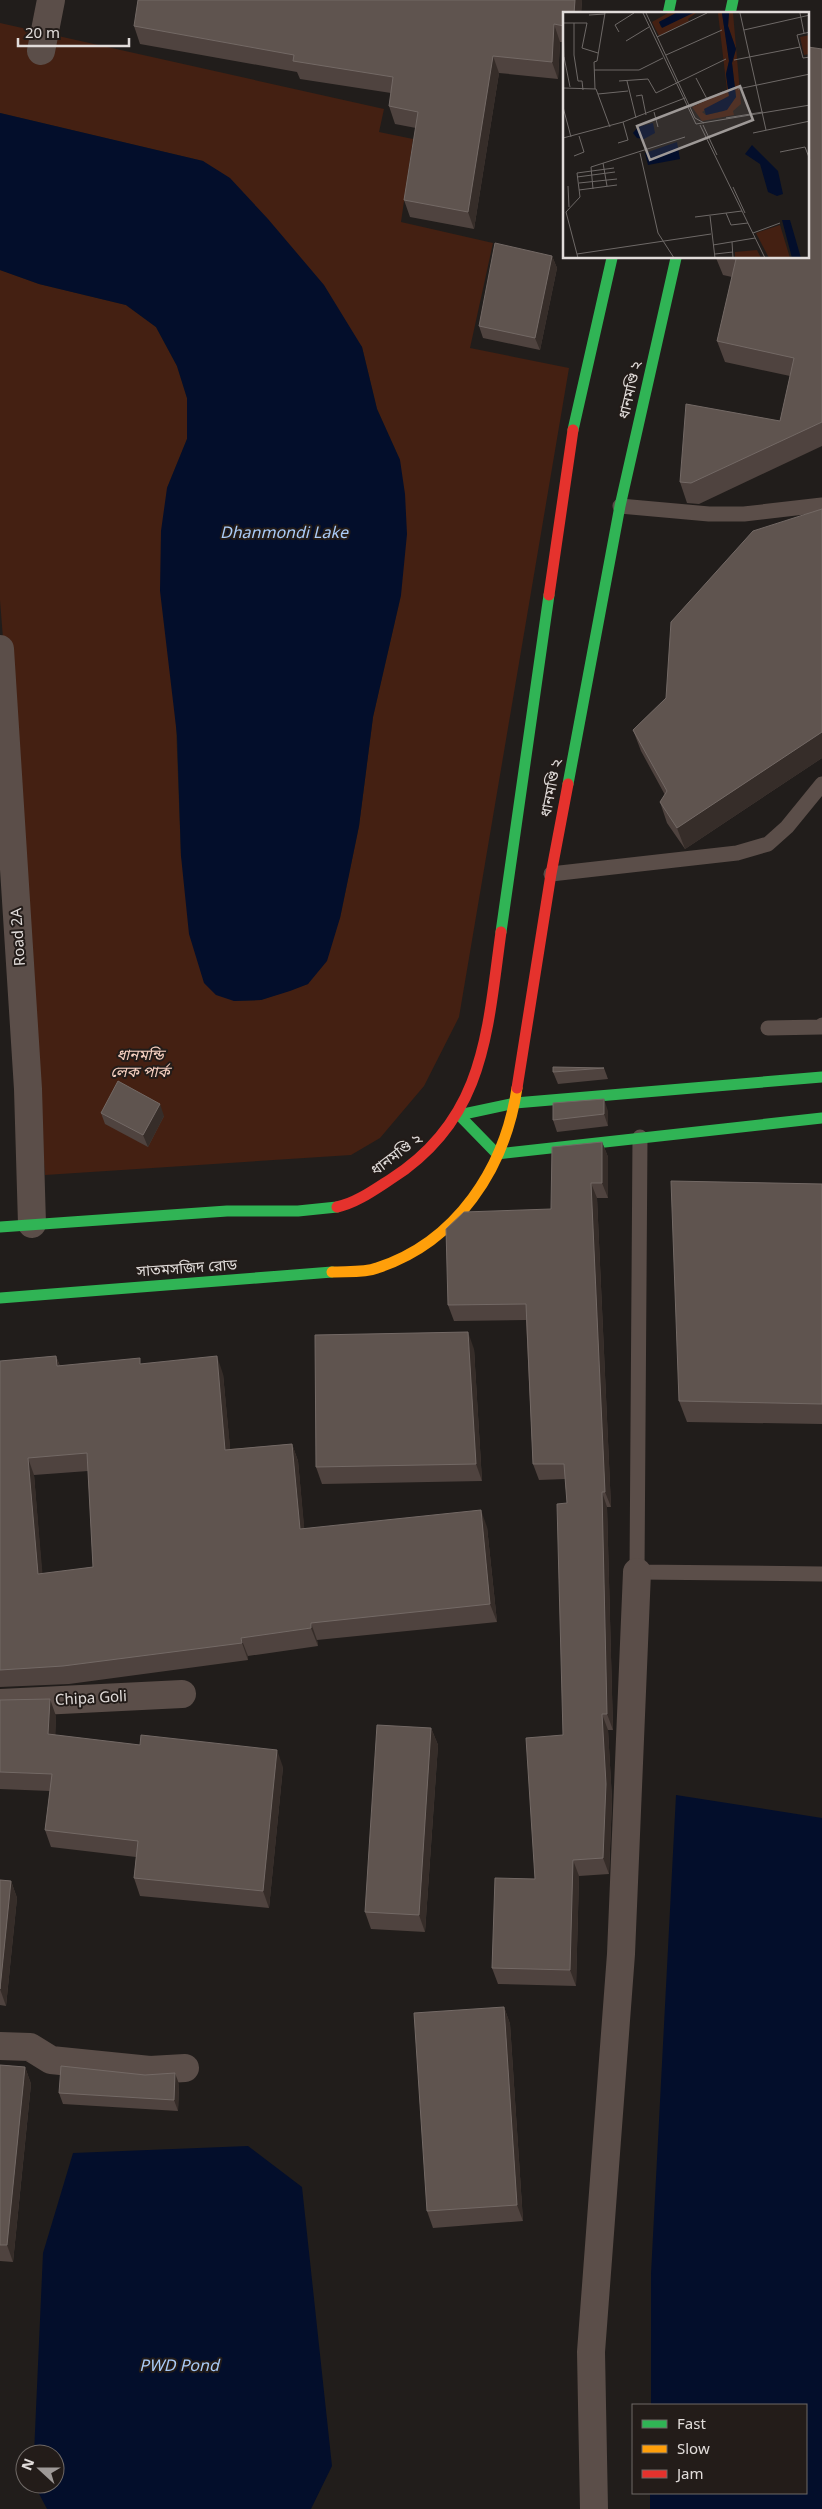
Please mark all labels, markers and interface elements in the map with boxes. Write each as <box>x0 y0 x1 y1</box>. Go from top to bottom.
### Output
inset map <box>563 12 810 259</box>
scale bar <box>18 15 129 47</box>
text: 20 m <box>25 24 60 44</box>
street label: ধানমণ্ডি ২ <box>615 359 647 421</box>
water label: Dhanmondi Lake <box>220 523 349 545</box>
street label: ধানমণ্ডি ২ <box>537 757 567 819</box>
street label: Road 2A <box>7 907 31 967</box>
park label: ধানমন্ডি লেক পার্ক <box>110 1046 172 1083</box>
street label: ধানমণ্ডি ২ <box>367 1129 427 1181</box>
street label: সাতমসজিদ রোড <box>135 1255 238 1283</box>
street label: Chipa Goli <box>55 1687 127 1711</box>
water label: PWD Pond <box>139 2356 221 2378</box>
legend <box>632 2404 807 2494</box>
text: Fast <box>677 2415 706 2435</box>
text: Slow <box>677 2440 710 2460</box>
north arrow <box>15 2444 65 2494</box>
text: N <box>18 2456 40 2474</box>
text: Jam <box>675 2465 704 2485</box>

